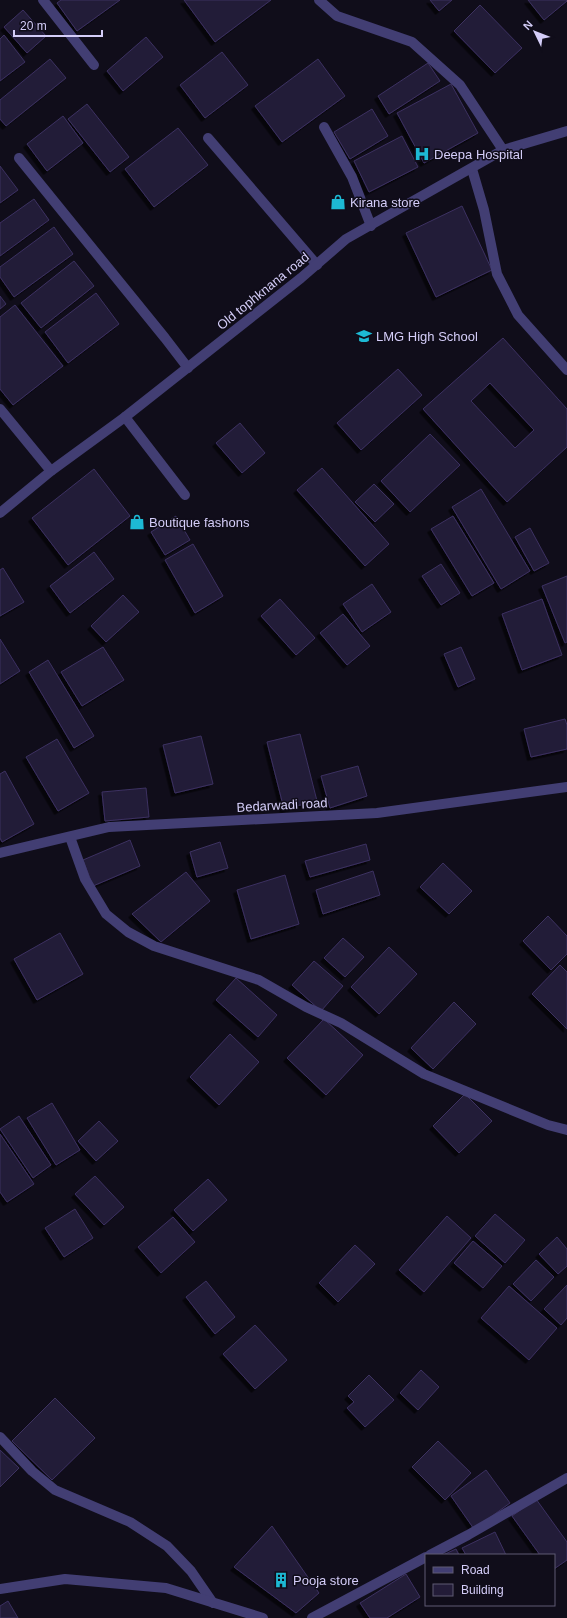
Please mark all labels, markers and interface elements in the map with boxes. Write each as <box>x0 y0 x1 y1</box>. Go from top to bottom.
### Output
scale bar <box>14 12 102 38</box>
north arrow <box>515 12 555 52</box>
text: N <box>521 18 535 32</box>
text: 20 m <box>20 19 47 33</box>
hospital icon: Deepa Hospital <box>413 145 431 163</box>
place label: Deepa Hospital <box>434 147 523 162</box>
shop icon: Kirana store <box>329 193 347 211</box>
place label: Kirana store <box>350 195 420 210</box>
street label: Old tophknana road <box>214 249 312 333</box>
school or university icon: LMG High School <box>355 327 373 345</box>
place label: LMG High School <box>376 329 478 344</box>
shop icon: Boutique fashons <box>128 513 146 531</box>
place label: Boutique fashons <box>149 515 250 530</box>
street label: Bedarwadi road <box>236 795 328 815</box>
legend <box>425 1554 555 1606</box>
text: Road <box>461 1563 490 1577</box>
building icon: Pooja store <box>272 1571 290 1589</box>
place label: Pooja store <box>293 1573 359 1588</box>
text: Building <box>461 1583 504 1597</box>

